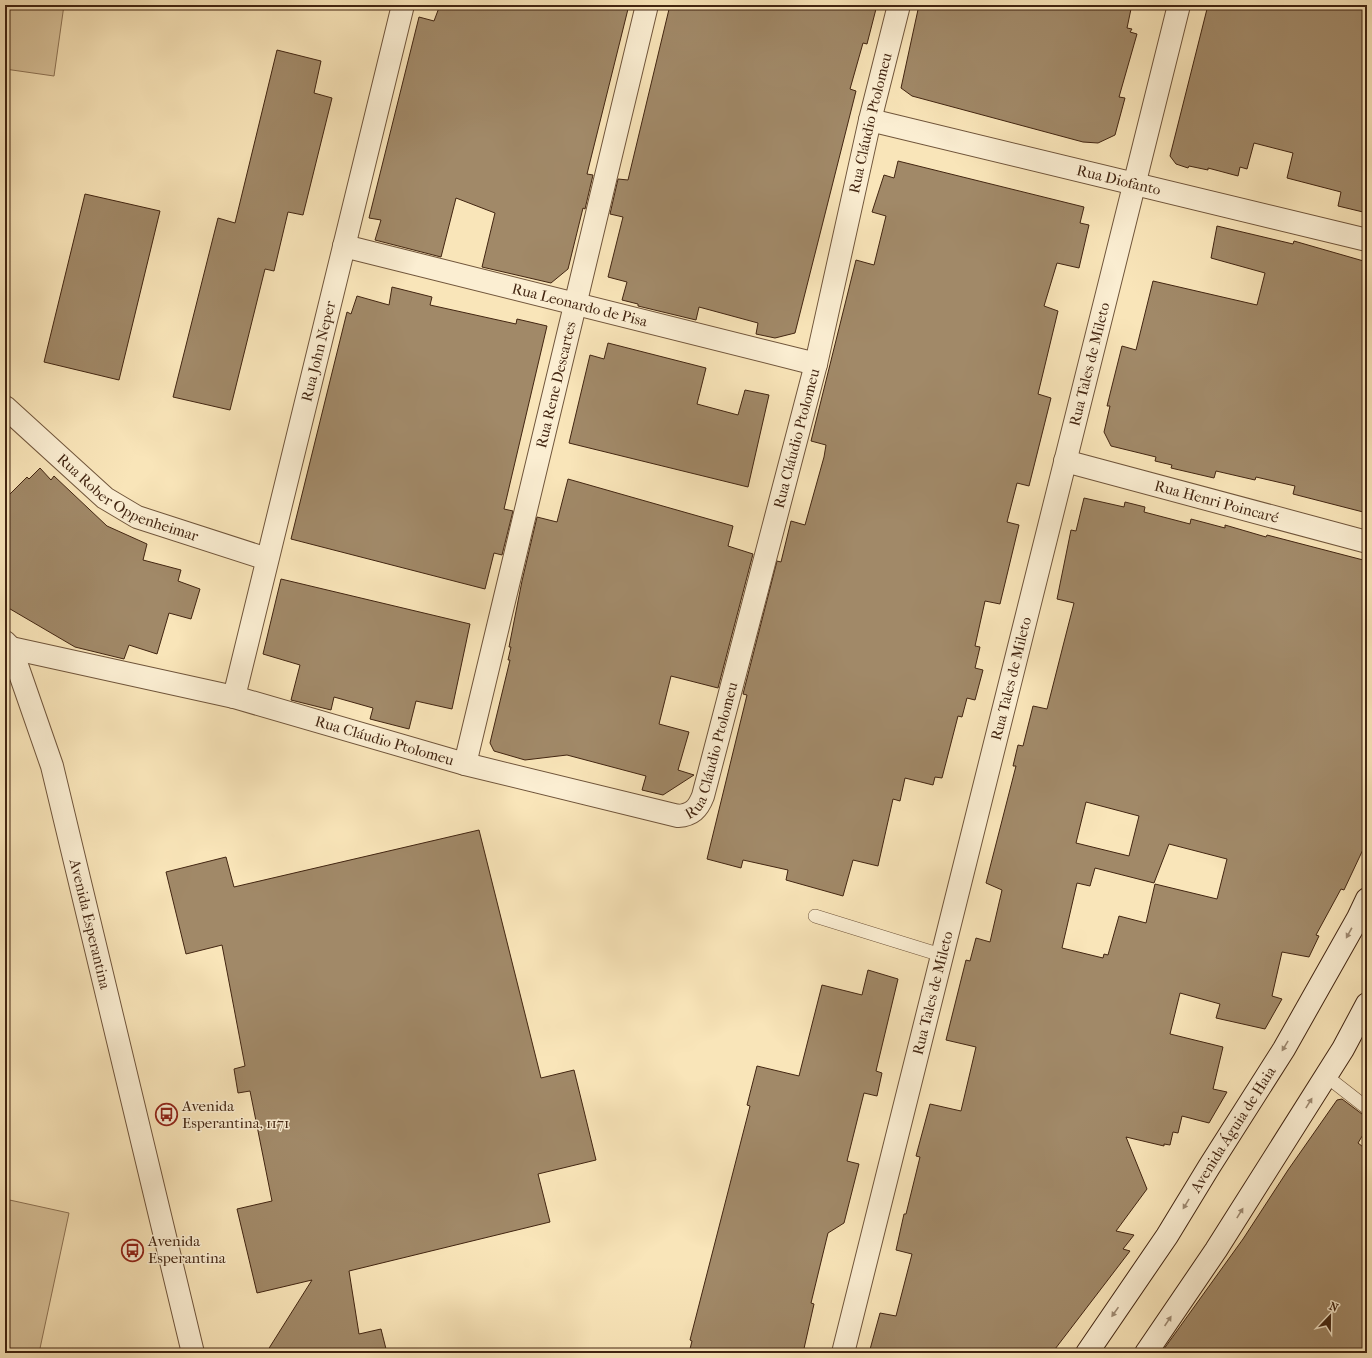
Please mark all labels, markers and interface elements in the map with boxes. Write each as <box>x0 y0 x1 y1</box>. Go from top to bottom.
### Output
street label: Rua Cláudio Ptolomeu <box>845 50 896 195</box>
street label: Rua Diofanto <box>1075 161 1163 199</box>
street label: Rua Leonardo de Pisa <box>510 279 650 331</box>
street label: Rua John Neper <box>297 298 340 403</box>
street label: Rua Tales de Mileto <box>1065 300 1114 428</box>
street label: Rua Rene Descartes <box>532 319 580 450</box>
street label: Rua Cláudio Ptolomeu <box>770 366 824 510</box>
street label: Rua Rober Oppenheimar <box>53 450 201 545</box>
street label: Rua Henri Poincaré <box>1153 476 1281 527</box>
street label: Rua Tales de Mileto <box>987 615 1035 742</box>
street label: Rua Cláudio Ptolomeu <box>682 679 742 823</box>
street label: Rua Cláudio Ptolomeu <box>313 712 457 769</box>
street label: Avenida Esperantina <box>65 856 115 992</box>
one-way arrow <box>1346 927 1353 939</box>
street label: Rua Tales de Mileto <box>909 929 957 1057</box>
one-way arrow <box>1282 1041 1289 1052</box>
street label: Avenida Águia de Haia <box>1186 1062 1280 1197</box>
place label: Avenida Esperantina, 1171 <box>181 1097 289 1132</box>
one-way arrow <box>1305 1098 1313 1108</box>
bus stop icon: Avenida Esperantina, 1171 <box>153 1102 179 1128</box>
one-way arrow <box>1183 1198 1190 1210</box>
one-way arrow <box>1236 1208 1244 1218</box>
place label: Avenida Esperantina <box>147 1232 227 1267</box>
bus stop icon: Avenida Esperantina <box>120 1237 146 1263</box>
north arrow <box>1310 1296 1350 1336</box>
text: N <box>1327 1300 1340 1315</box>
one-way arrow <box>1111 1307 1119 1317</box>
one-way arrow <box>1164 1316 1172 1326</box>

